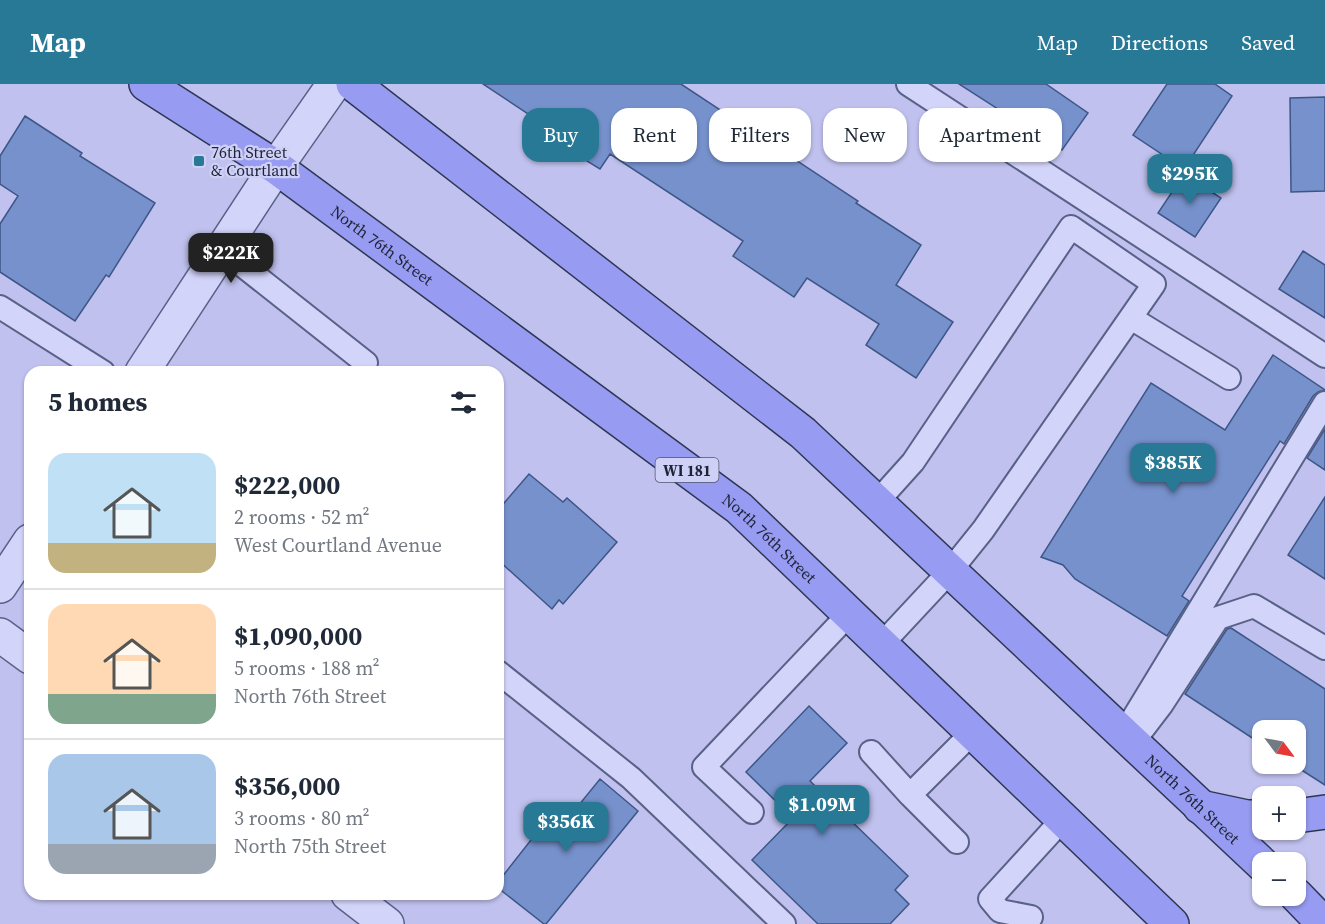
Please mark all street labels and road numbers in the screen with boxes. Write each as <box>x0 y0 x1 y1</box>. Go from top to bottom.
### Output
street label: North 76th Street <box>326 200 438 291</box>
road number: WI 181 <box>656 458 718 482</box>
street label: North 76th Street <box>718 488 822 588</box>
street label: North 76th Street <box>1141 749 1245 849</box>

